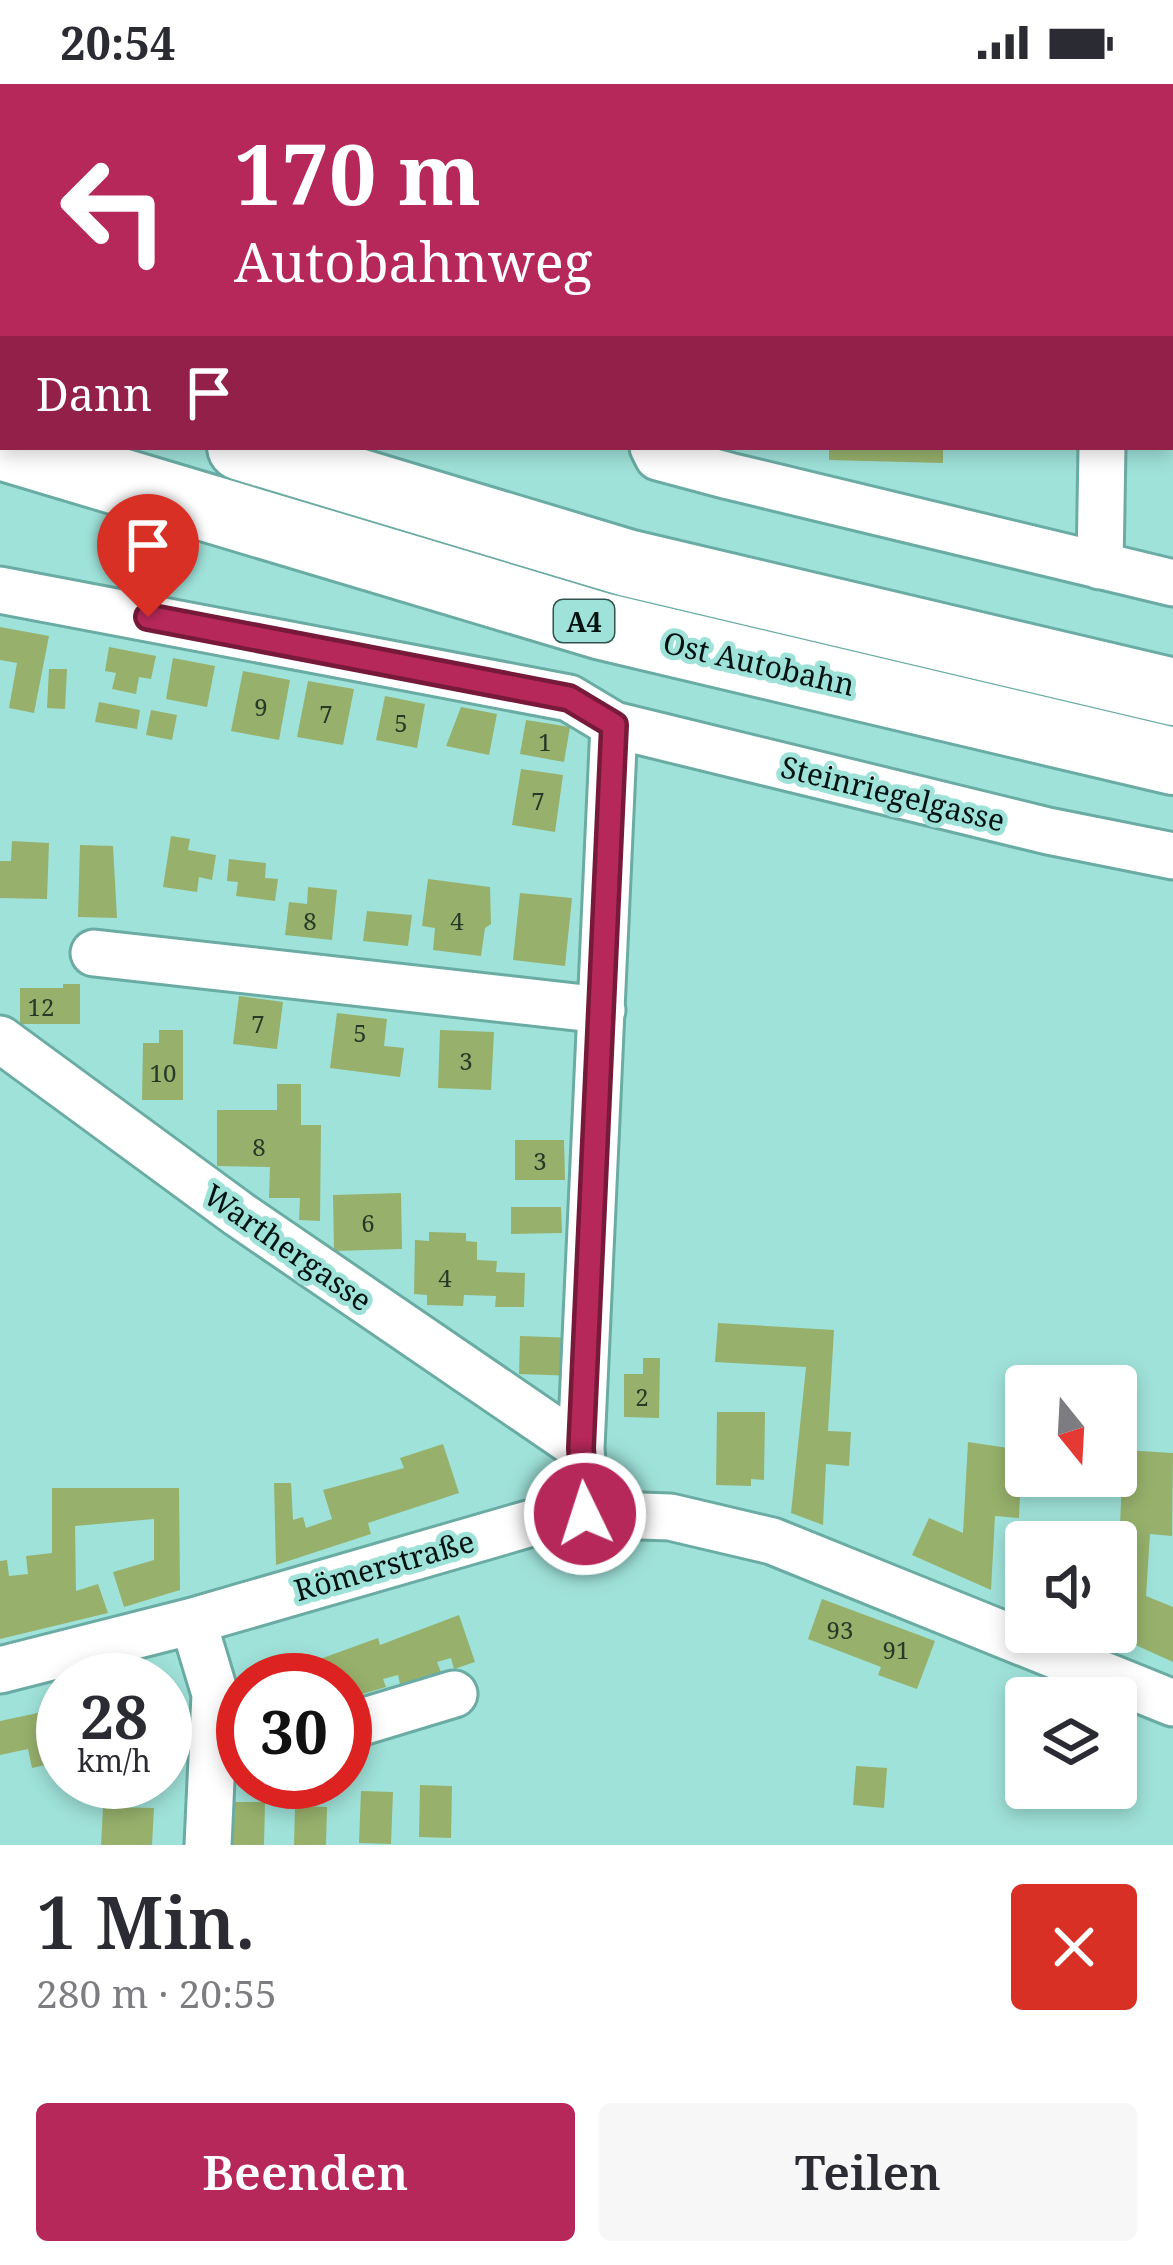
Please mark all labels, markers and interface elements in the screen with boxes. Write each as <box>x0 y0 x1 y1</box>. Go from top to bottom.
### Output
text: 20:54 <box>60 12 175 73</box>
text: 170 m <box>234 115 481 230</box>
icon: left <box>36 132 192 288</box>
text: Autobahnweg <box>234 224 593 298</box>
icon: arrive <box>176 360 242 426</box>
text: Dann <box>36 363 152 424</box>
pin <box>97 494 199 617</box>
icon: arrive <box>115 512 181 578</box>
road number: A4 <box>554 600 614 642</box>
street label: Ost Autobahn <box>659 621 859 705</box>
house number: 9 <box>254 690 268 723</box>
house number: 7 <box>319 697 333 730</box>
house number: 5 <box>394 706 408 739</box>
house number: 1 <box>538 725 552 758</box>
street label: Steinriegelgasse <box>777 745 1009 841</box>
house number: 7 <box>531 784 545 817</box>
house number: 8 <box>303 904 317 937</box>
house number: 4 <box>450 904 464 937</box>
house number: 12 <box>28 990 54 1023</box>
house number: 7 <box>251 1007 265 1040</box>
house number: 5 <box>353 1016 367 1049</box>
house number: 3 <box>459 1044 473 1077</box>
house number: 10 <box>150 1056 176 1089</box>
house number: 8 <box>252 1130 266 1163</box>
house number: 3 <box>533 1144 547 1177</box>
street label: Warthergasse <box>196 1174 380 1320</box>
house number: 6 <box>361 1206 375 1239</box>
house number: 4 <box>438 1261 452 1294</box>
north arrow <box>1005 1365 1137 1497</box>
map controls <box>1005 1365 1137 1809</box>
house number: 2 <box>635 1380 649 1413</box>
position arrow <box>522 1451 648 1577</box>
street label: Römerstraße <box>289 1520 479 1610</box>
button: sound <box>1005 1521 1137 1653</box>
house number: 93 <box>827 1613 853 1646</box>
house number: 91 <box>883 1633 909 1666</box>
speed limit sign: 30 <box>216 1653 372 1809</box>
text: 28 <box>80 1675 148 1757</box>
button: layers <box>1005 1677 1137 1809</box>
text: km/h <box>77 1740 151 1781</box>
text: 1 Min. <box>36 1872 255 1970</box>
button: close <box>1011 1884 1137 2010</box>
text: 280 m · 20:55 <box>36 1966 277 2019</box>
button: Beenden <box>36 2103 575 2241</box>
button: Teilen <box>599 2103 1137 2241</box>

